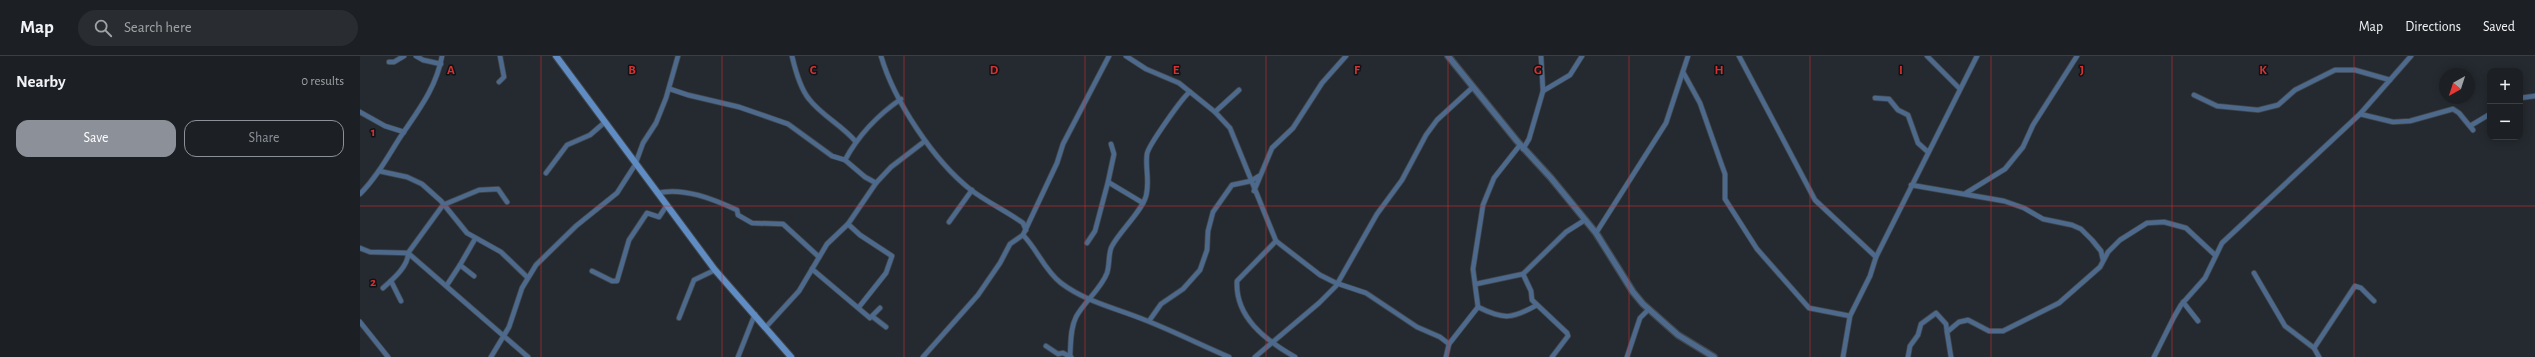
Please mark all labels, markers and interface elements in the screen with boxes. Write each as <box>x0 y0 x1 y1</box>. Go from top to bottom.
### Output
search box <box>78 10 358 46</box>
icon: search <box>92 17 114 39</box>
text: Map <box>20 18 54 37</box>
text: Search here <box>124 20 192 35</box>
text: Map <box>2359 20 2383 34</box>
text: Directions <box>2405 20 2461 34</box>
text: Saved <box>2483 20 2515 34</box>
text: A <box>447 64 455 77</box>
text: B <box>628 64 636 77</box>
text: C <box>810 64 817 77</box>
text: D <box>990 64 999 77</box>
text: E <box>1173 64 1180 77</box>
text: F <box>1354 64 1361 77</box>
text: G <box>1534 64 1542 77</box>
text: H <box>1714 64 1724 77</box>
text: I <box>1899 64 1903 77</box>
text: J <box>2080 64 2084 77</box>
text: K <box>2259 64 2267 77</box>
north arrow <box>2439 68 2475 104</box>
map controls <box>2487 68 2523 140</box>
button: + <box>2487 68 2523 104</box>
text: Nearby <box>16 73 66 90</box>
text: 0 results <box>301 75 344 88</box>
button: − <box>2487 104 2523 140</box>
button: Save <box>16 120 176 157</box>
button: Share <box>184 120 344 157</box>
text: 1 <box>371 126 375 139</box>
text: 2 <box>370 276 376 289</box>

